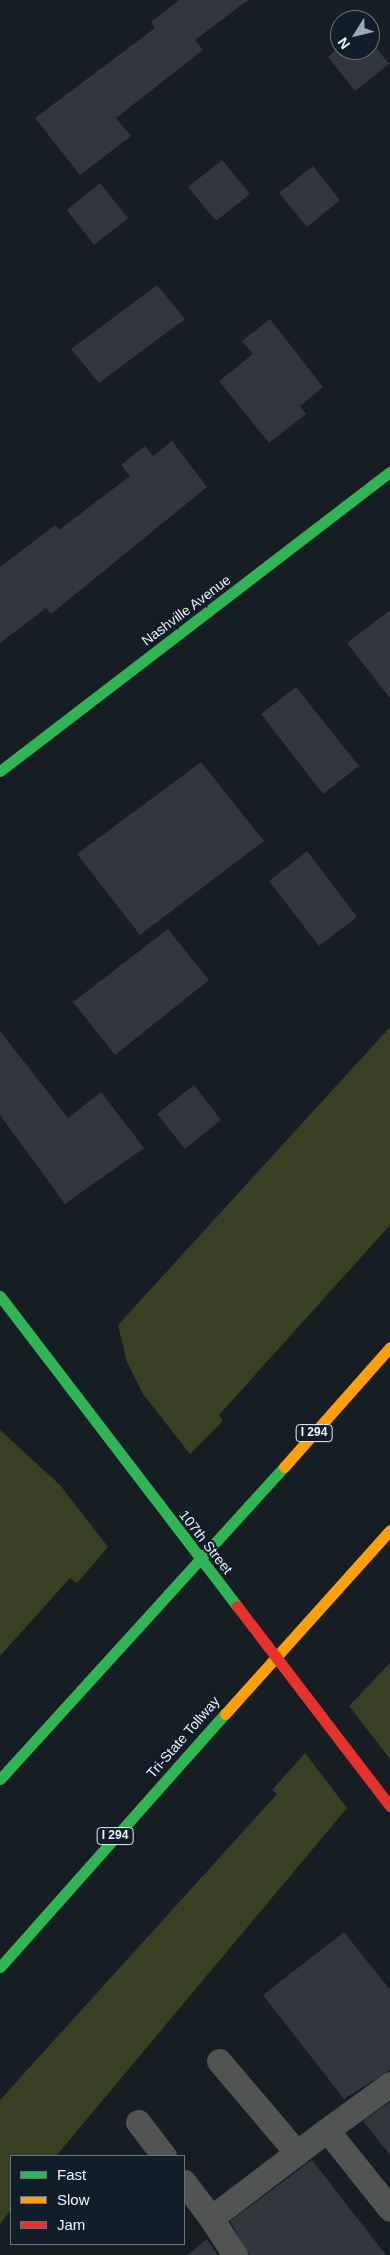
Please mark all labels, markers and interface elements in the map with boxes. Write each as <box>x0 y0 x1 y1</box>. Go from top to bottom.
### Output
north arrow <box>330 10 380 60</box>
text: N <box>334 34 353 52</box>
street label: Nashville Avenue <box>138 571 234 649</box>
road number: I 294 <box>295 1424 333 1442</box>
street label: 107th Street <box>176 1507 236 1577</box>
street label: Tri-State Tollway <box>143 1693 223 1781</box>
road number: I 294 <box>96 1826 134 1845</box>
legend <box>10 2155 185 2245</box>
text: Fast <box>57 2166 86 2183</box>
text: Slow <box>57 2191 90 2208</box>
text: Jam <box>57 2216 85 2233</box>

